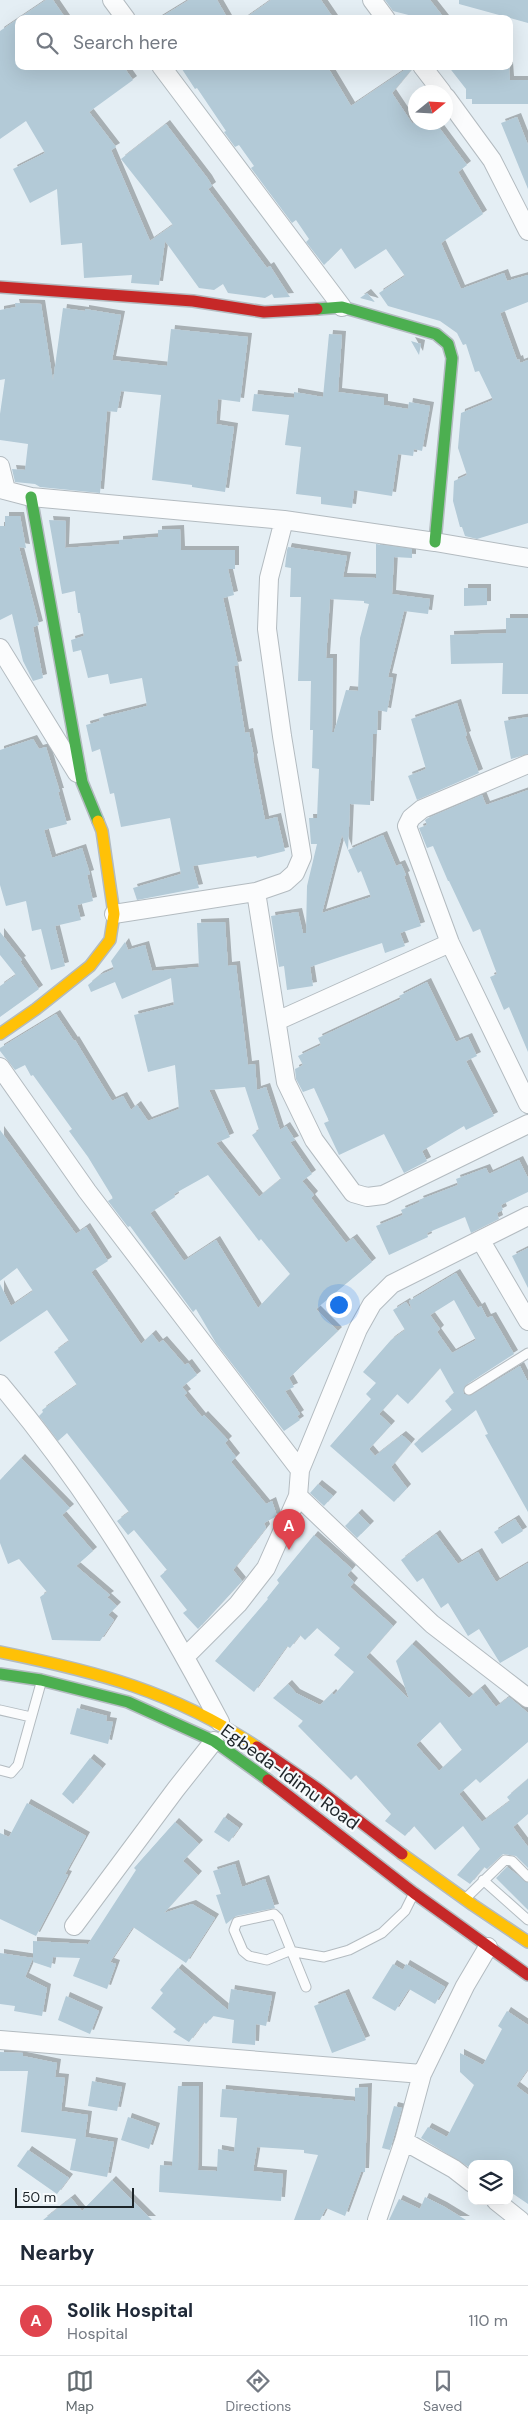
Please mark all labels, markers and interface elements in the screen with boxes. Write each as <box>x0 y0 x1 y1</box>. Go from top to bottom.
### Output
search box <box>15 15 513 70</box>
icon: search <box>33 29 61 57</box>
text: Search here <box>73 30 178 55</box>
north arrow <box>408 85 453 130</box>
your location <box>326 1292 352 1318</box>
pin: A <box>273 1509 305 1550</box>
street label: Egbeda-Idimu Road <box>216 1719 364 1835</box>
map controls <box>468 2160 513 2205</box>
button: layers <box>468 2160 513 2205</box>
scale bar <box>15 2185 134 2208</box>
text: 50 m <box>22 2188 56 2206</box>
text: Nearby <box>20 2239 94 2267</box>
text: Solik Hospital <box>67 2298 193 2323</box>
text: A <box>30 2310 42 2331</box>
text: 110 m <box>469 2310 508 2331</box>
text: Hospital <box>67 2323 128 2344</box>
tab: Map <box>66 2367 94 2415</box>
tab: Directions <box>226 2367 291 2415</box>
tab: Saved <box>423 2367 462 2415</box>

